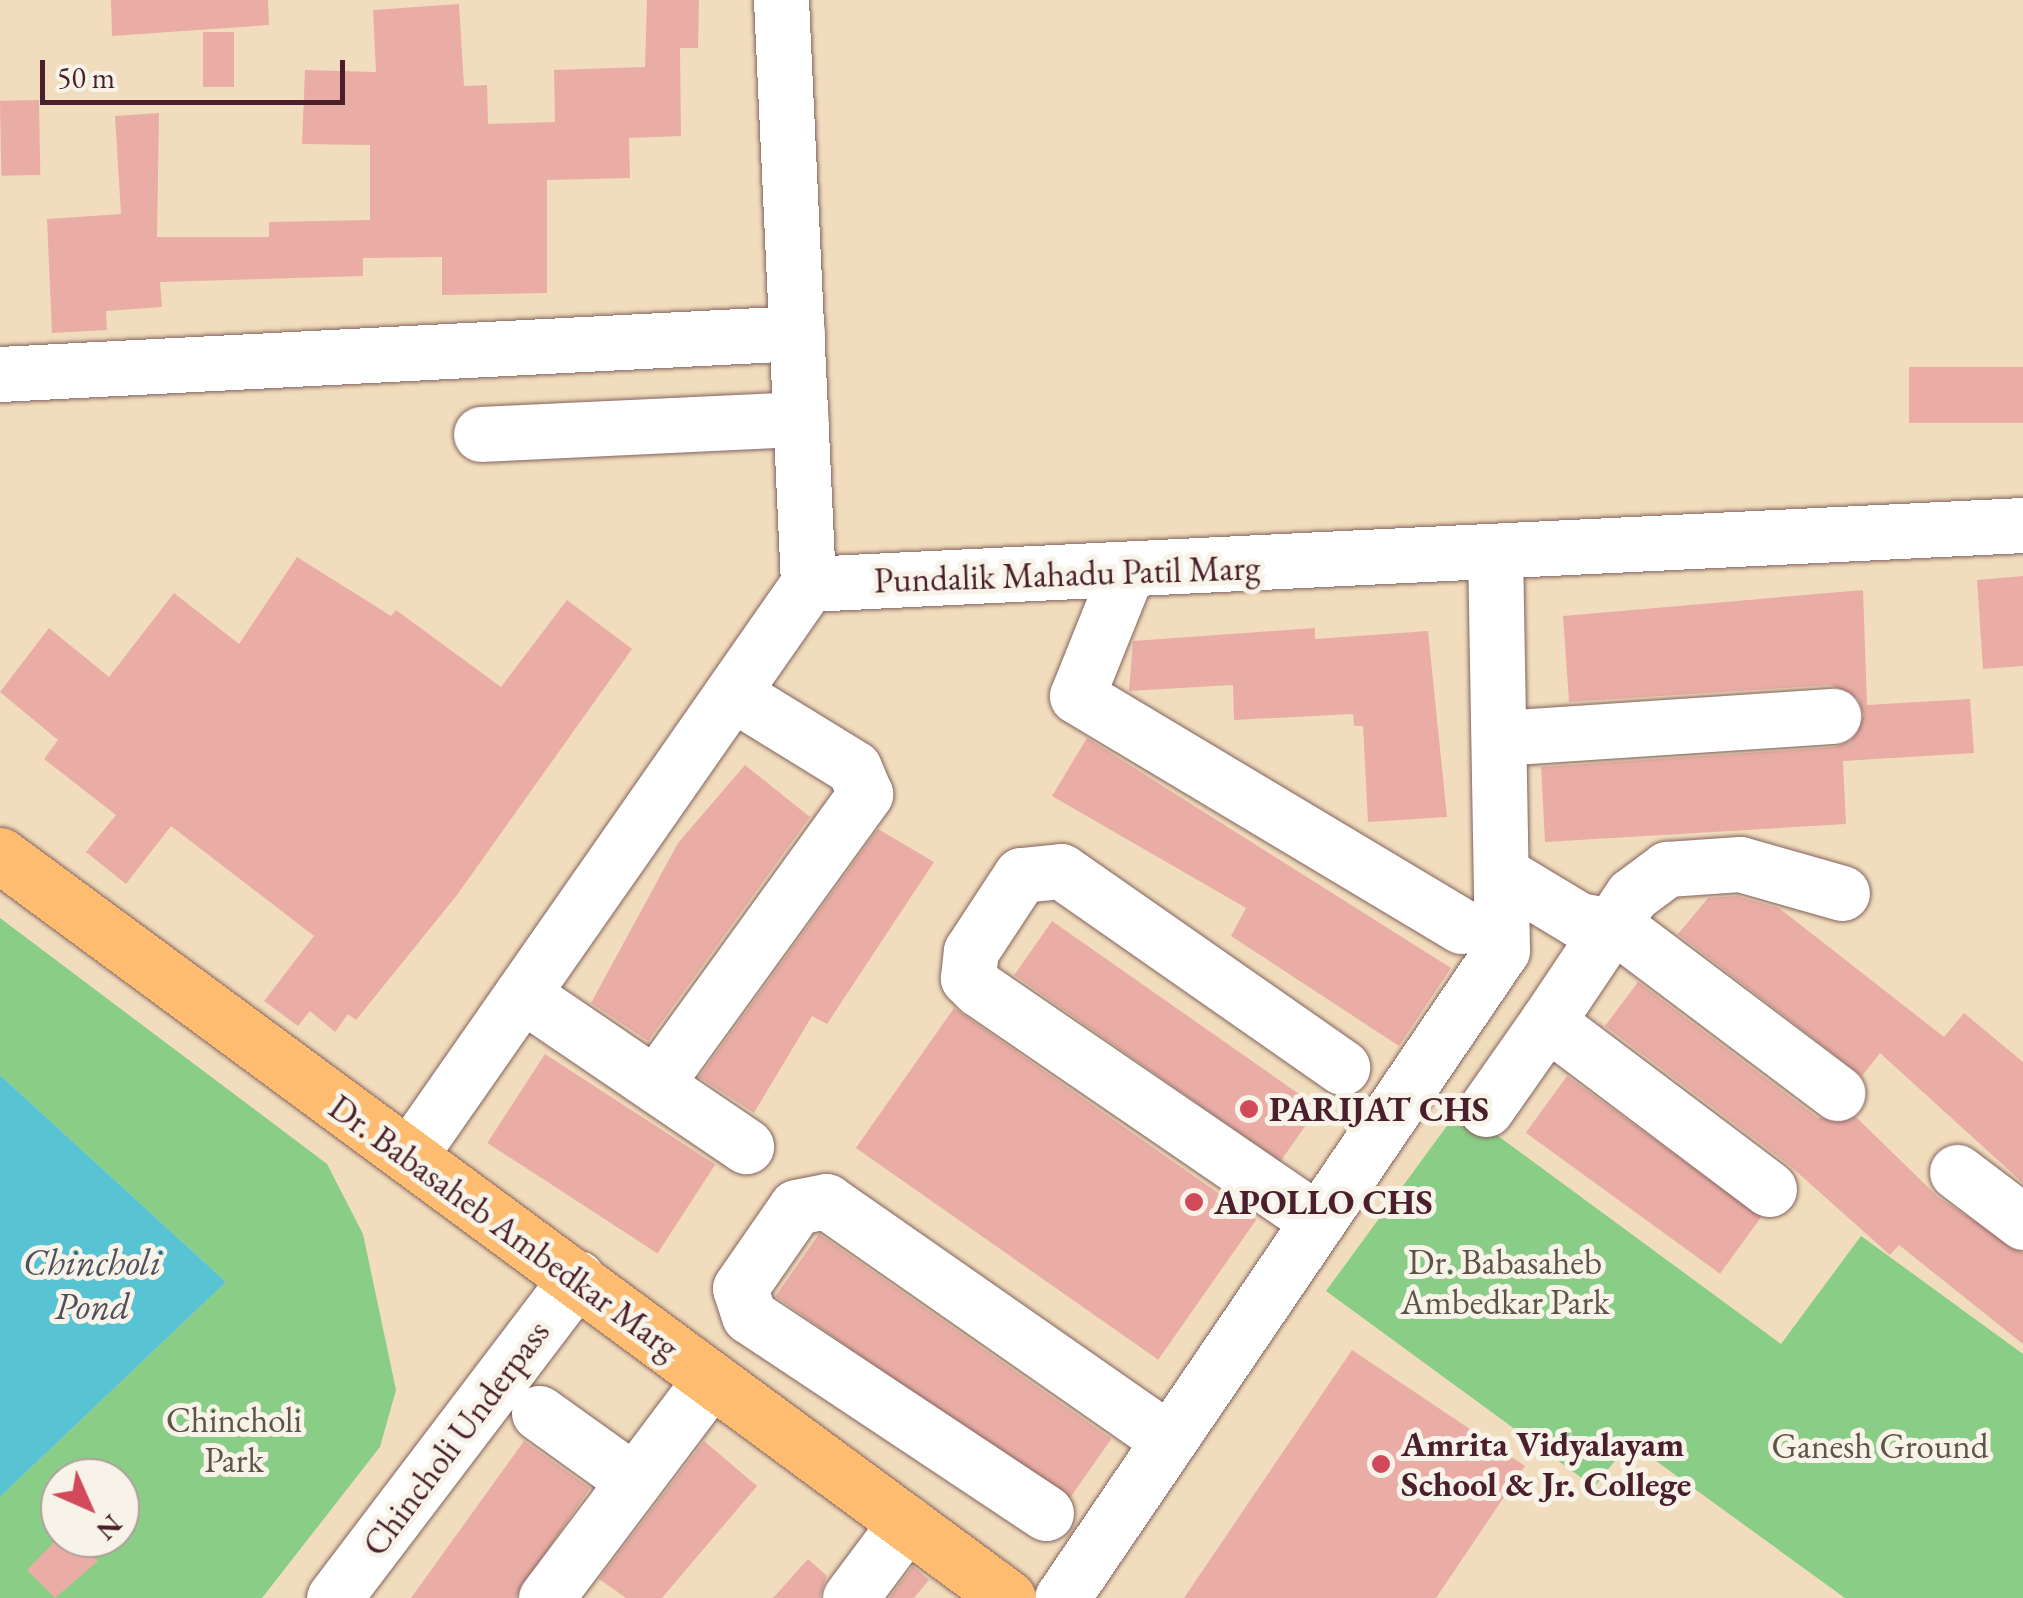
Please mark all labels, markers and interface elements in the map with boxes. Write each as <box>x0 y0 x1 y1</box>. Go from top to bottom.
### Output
scale bar <box>45 40 350 102</box>
text: 50 m <box>57 58 115 97</box>
street label: Pundalik Mahadu Patil Marg <box>873 546 1261 602</box>
street label: Dr. Babasaheb Ambedkar Marg <box>321 1086 687 1368</box>
place label: PARIJAT CHS <box>1269 1088 1489 1130</box>
marker: PARIJAT CHS <box>1238 1098 1260 1120</box>
place label: APOLLO CHS <box>1214 1181 1433 1223</box>
marker: APOLLO CHS <box>1183 1191 1205 1213</box>
water label: Chincholi Pond <box>23 1239 161 1328</box>
park label: Dr. Babasaheb Ambedkar Park <box>1400 1241 1610 1323</box>
street label: Chincholi Underpass <box>354 1312 558 1564</box>
park label: Chincholi Park <box>166 1399 302 1481</box>
place label: Amrita Vidyalayam School & Jr. College <box>1401 1423 1691 1505</box>
park label: Ganesh Ground <box>1771 1425 1989 1467</box>
marker: Amrita Vidyalayam School & Jr. College <box>1370 1453 1392 1475</box>
north arrow <box>40 1458 140 1558</box>
text: N <box>89 1507 131 1549</box>

